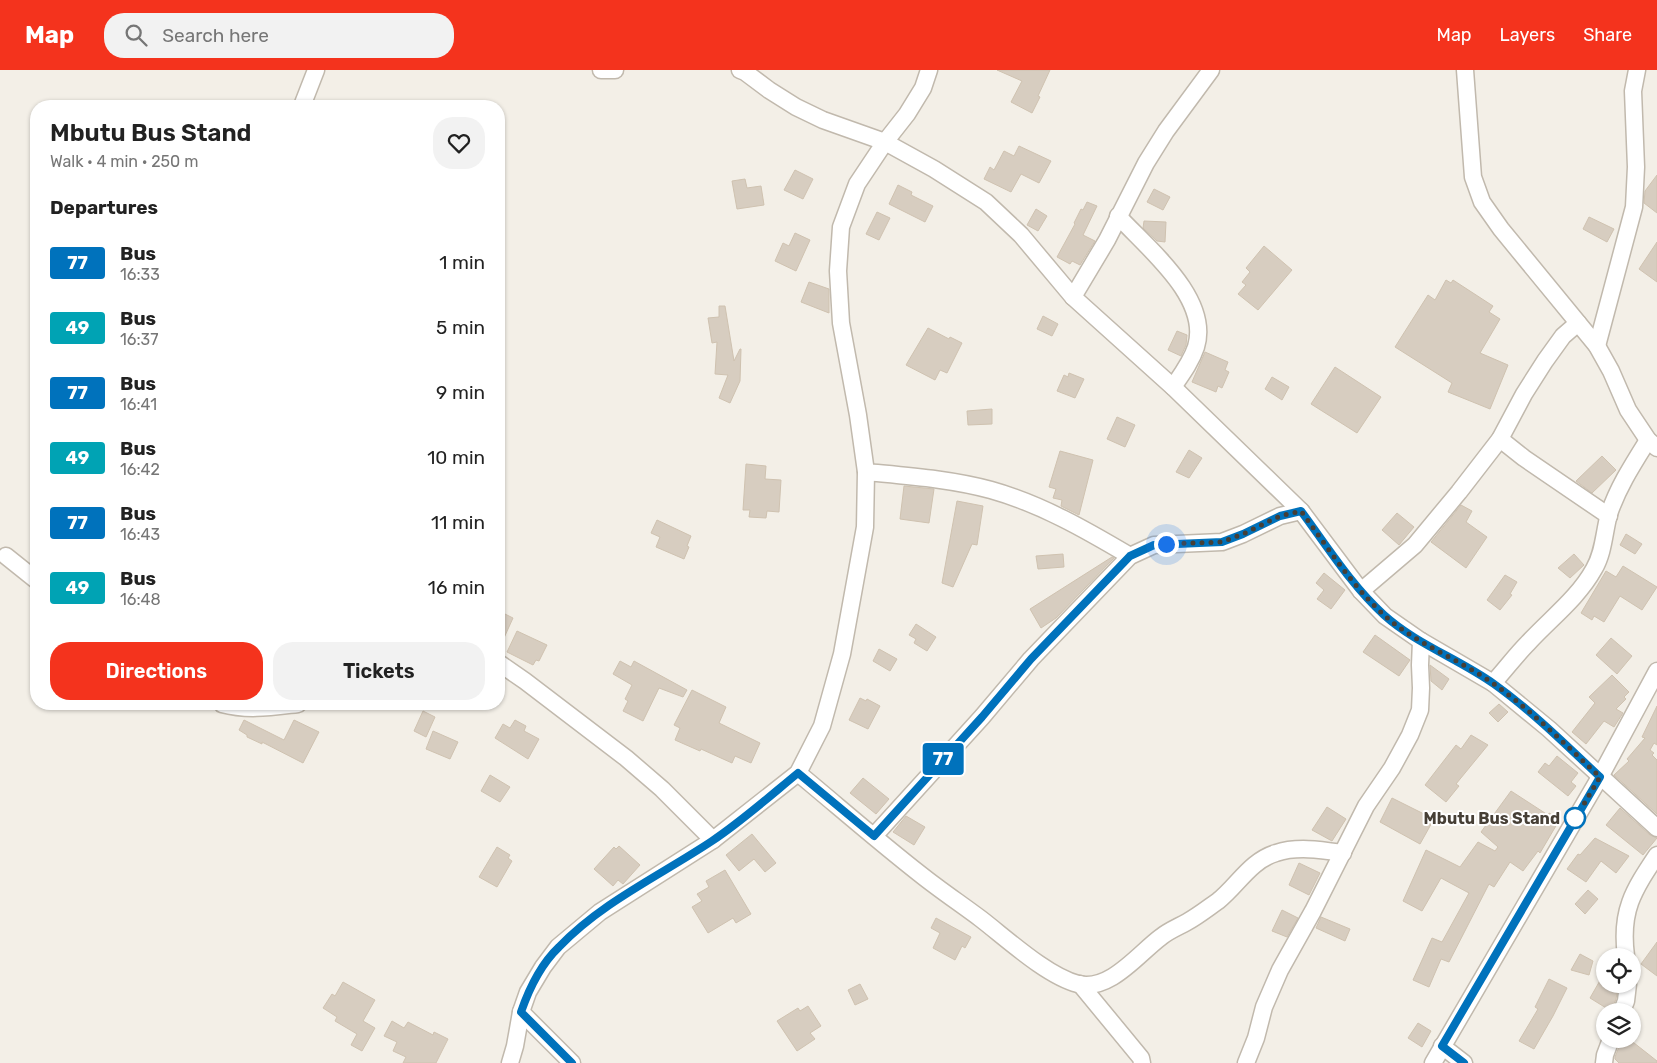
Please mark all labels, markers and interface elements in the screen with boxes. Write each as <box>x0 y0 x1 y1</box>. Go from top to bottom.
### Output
search box <box>104 13 454 58</box>
text: Map <box>25 21 74 49</box>
icon: search <box>122 21 150 49</box>
text: Search here <box>162 24 269 47</box>
text: Map <box>1437 24 1472 46</box>
text: Layers <box>1500 24 1555 46</box>
text: Share <box>1583 24 1632 46</box>
button: heart <box>433 117 485 169</box>
text: Mbutu Bus Stand <box>50 119 252 147</box>
text: Walk · 4 min · 250 m <box>50 152 198 171</box>
text: Departures <box>50 196 158 219</box>
text: Bus <box>120 242 156 265</box>
text: 1 min <box>439 251 485 274</box>
text: 77 <box>67 252 88 274</box>
text: 16:33 <box>120 265 160 284</box>
text: Bus <box>120 307 156 330</box>
text: 5 min <box>436 316 485 339</box>
text: 49 <box>66 317 89 339</box>
text: 16:37 <box>120 330 158 349</box>
text: Bus <box>120 372 156 395</box>
text: 9 min <box>436 381 485 404</box>
text: 77 <box>67 382 88 404</box>
text: 16:41 <box>120 395 157 414</box>
text: Bus <box>120 437 156 460</box>
text: 10 min <box>427 446 485 469</box>
text: 49 <box>66 447 89 469</box>
text: 16:42 <box>120 460 160 479</box>
text: Bus <box>120 502 156 525</box>
text: 11 min <box>431 511 485 534</box>
text: 77 <box>67 512 88 534</box>
text: 16:43 <box>120 525 160 544</box>
your location <box>1154 532 1179 557</box>
text: Bus <box>120 567 156 590</box>
text: 16 min <box>428 576 485 599</box>
text: 49 <box>66 577 89 599</box>
text: 16:48 <box>120 590 161 609</box>
button: Directions <box>50 642 263 700</box>
button: Tickets <box>273 642 485 700</box>
line badge: 77 <box>920 743 966 775</box>
text: 77 <box>933 748 953 770</box>
marker: Mbutu Bus Stand <box>1564 807 1586 829</box>
place label: Mbutu Bus Stand <box>1424 809 1560 828</box>
map controls <box>1596 948 1641 1048</box>
button: locate <box>1596 948 1641 993</box>
button: layers <box>1596 1003 1641 1048</box>

